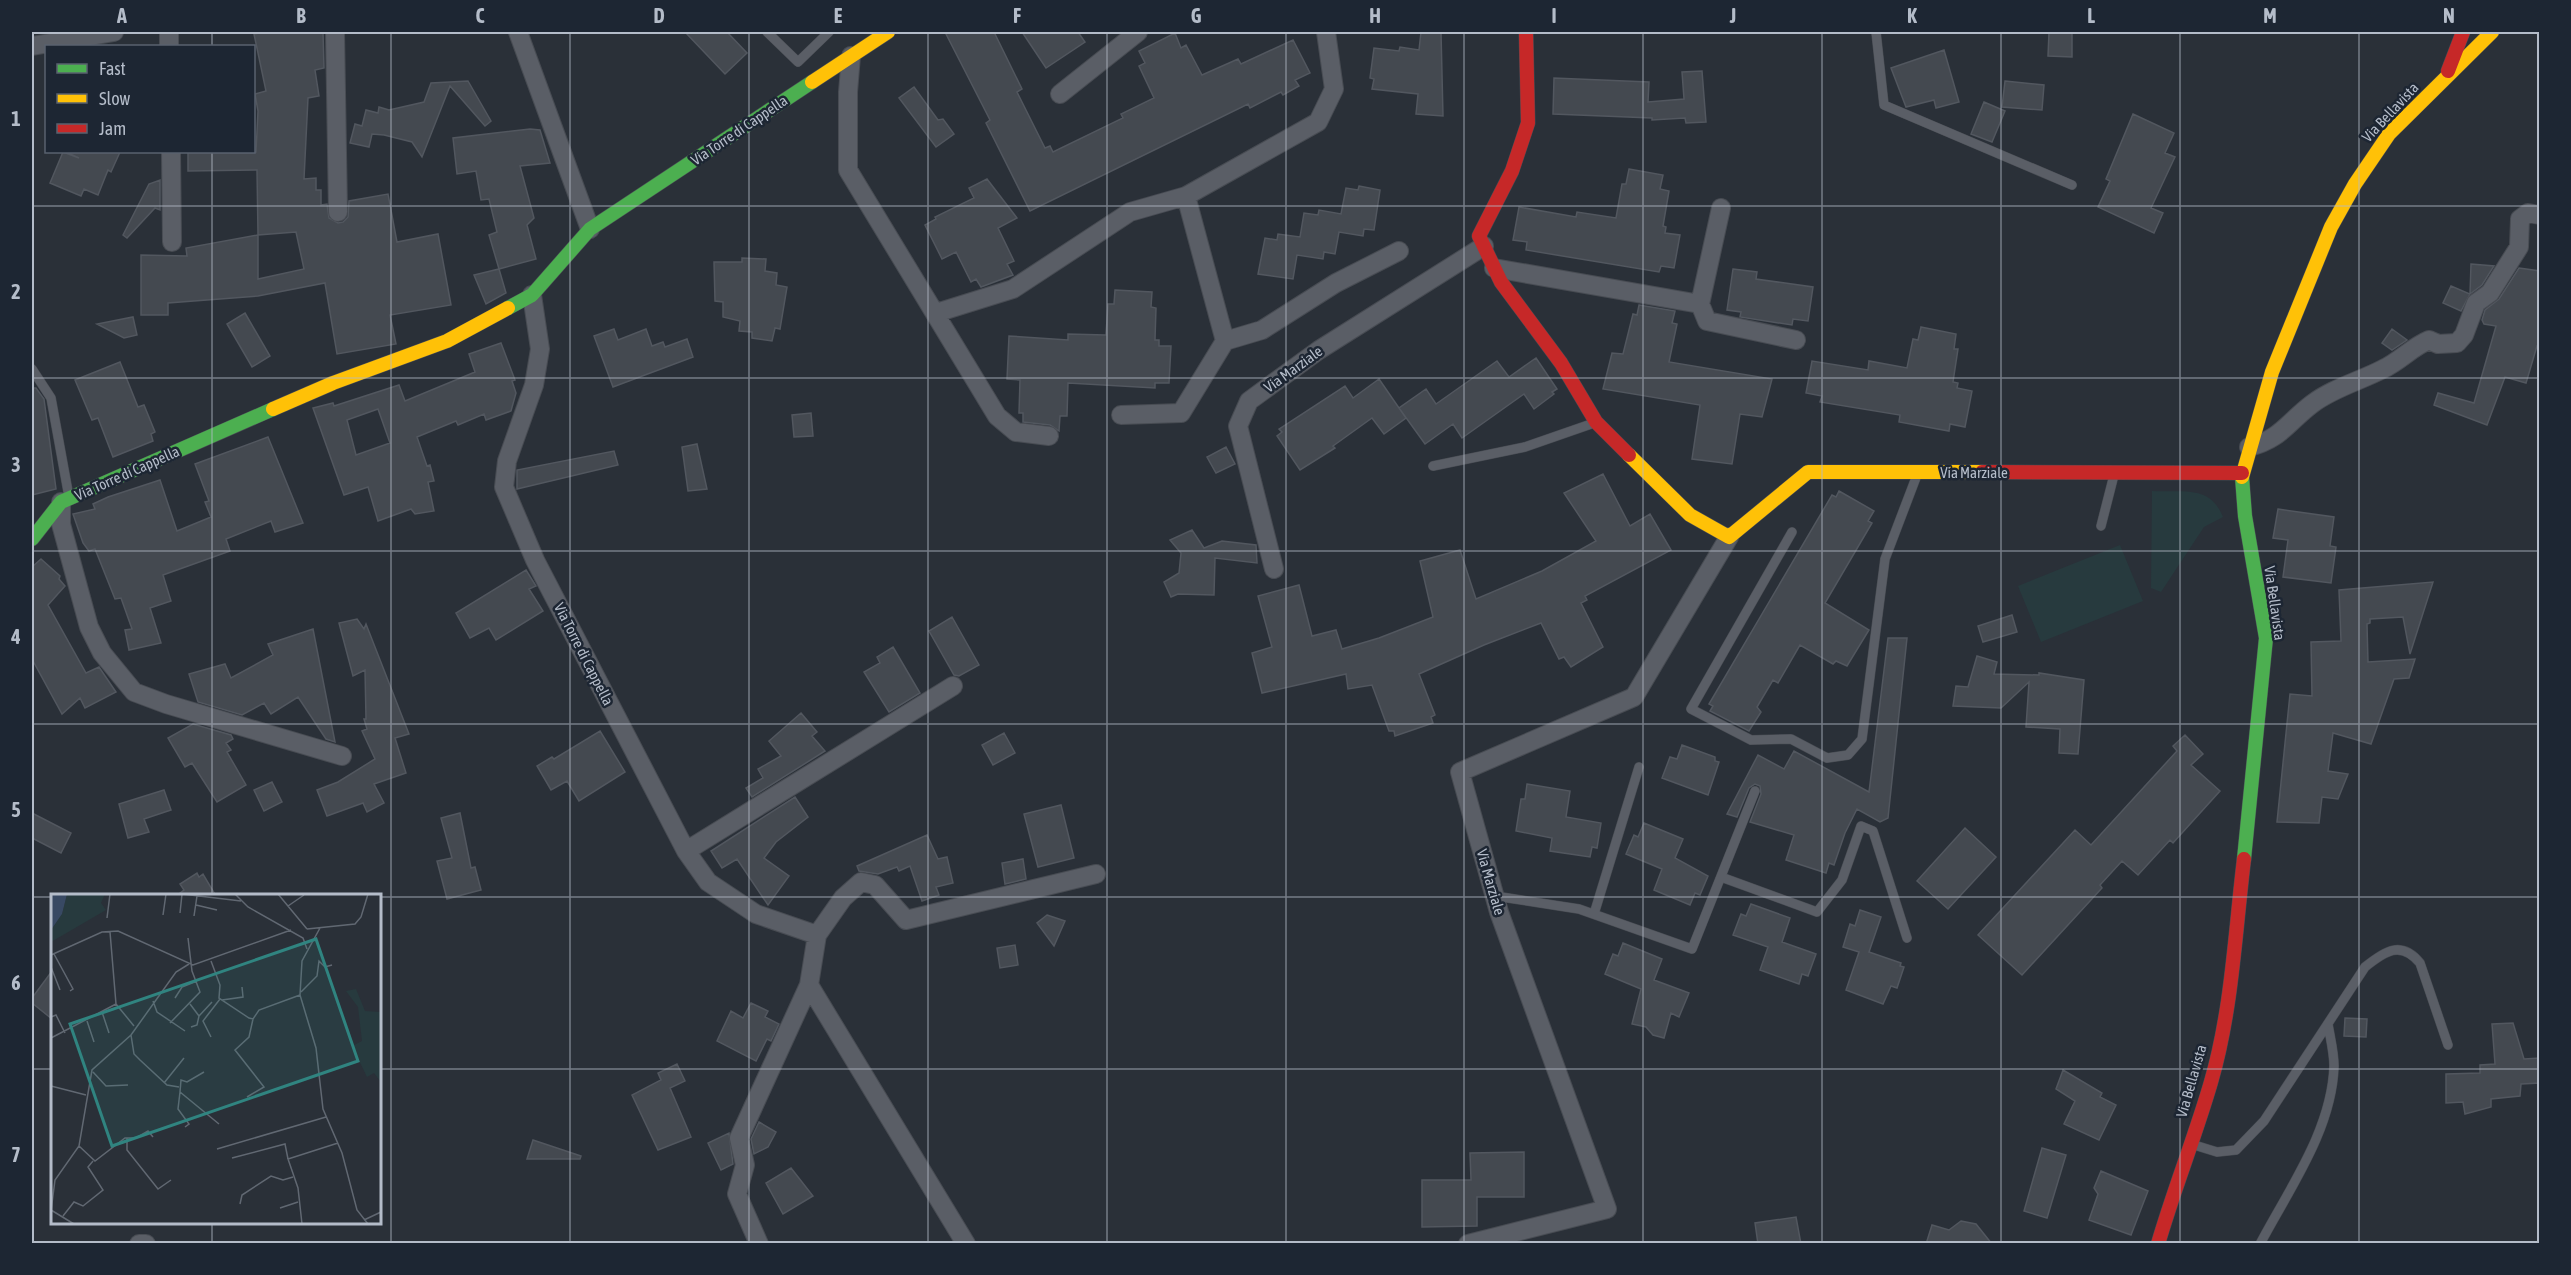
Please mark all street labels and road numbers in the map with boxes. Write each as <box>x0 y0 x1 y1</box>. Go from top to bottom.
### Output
street label: Via Bellavista <box>2358 79 2422 145</box>
street label: Via Torre di Cappella <box>688 91 790 169</box>
street label: Via Marziale <box>1261 342 1326 396</box>
street label: Via Torre di Cappella <box>72 442 182 504</box>
street label: Via Marziale <box>1940 464 2008 481</box>
street label: Via Bellavista <box>2261 565 2289 641</box>
street label: Via Torre di Cappella <box>551 600 617 708</box>
street label: Via Marziale <box>1473 847 1509 917</box>
street label: Via Bellavista <box>2173 1043 2209 1119</box>

